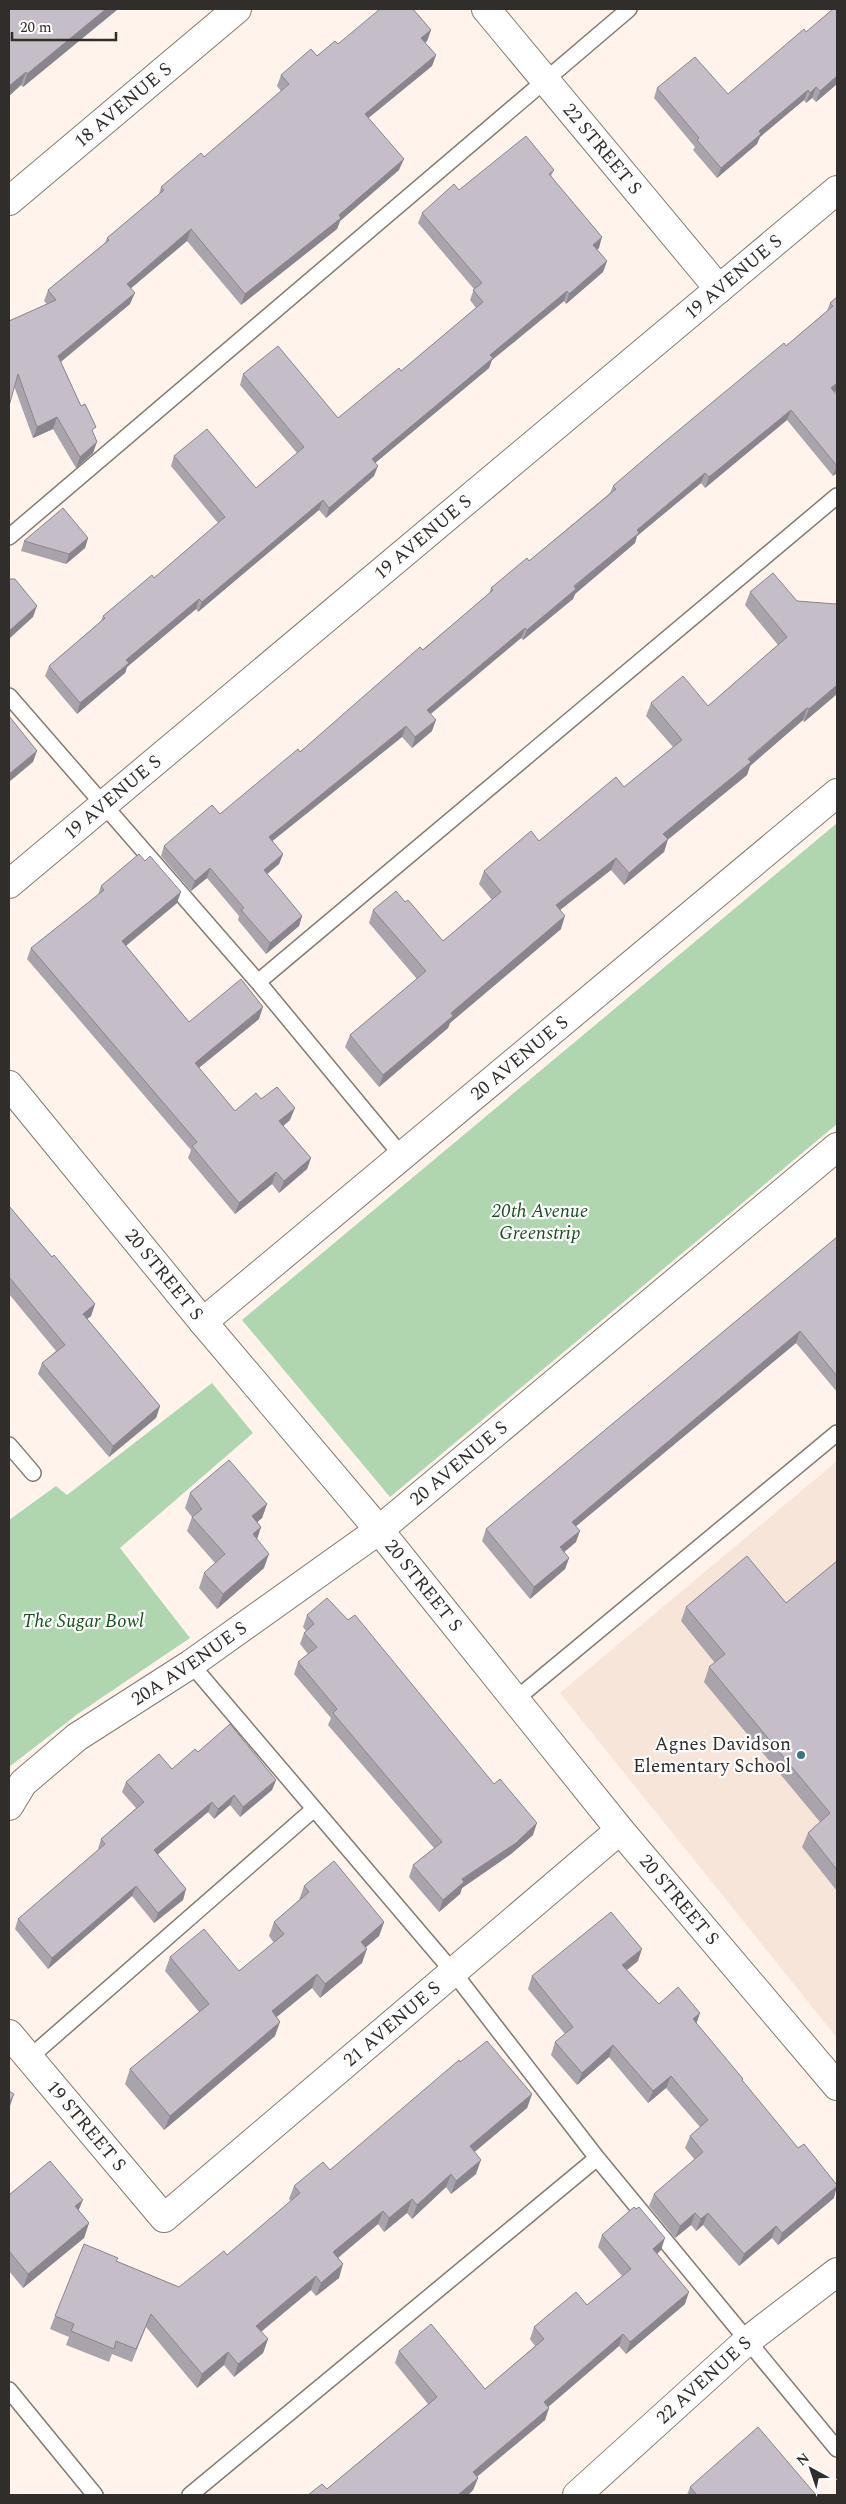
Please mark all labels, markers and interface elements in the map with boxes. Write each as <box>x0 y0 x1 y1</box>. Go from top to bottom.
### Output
scale bar <box>12 10 116 42</box>
text: 20 m <box>20 16 52 39</box>
street label: 18 AVENUE S <box>68 55 178 155</box>
street label: 22 STREET S <box>556 97 649 201</box>
street label: 19 AVENUE S <box>678 227 789 327</box>
street label: 19 AVENUE S <box>367 487 478 587</box>
street label: 19 AVENUE S <box>57 747 168 847</box>
street label: 20 AVENUE S <box>464 1008 575 1108</box>
park label: 20th Avenue Greenstrip <box>491 1197 588 1248</box>
street label: 20 STREET S <box>118 1222 211 1327</box>
street label: 20 AVENUE S <box>403 1414 514 1513</box>
street label: 20 STREET S <box>377 1533 470 1638</box>
park label: The Sugar Bowl <box>22 1607 144 1636</box>
street label: 20A AVENUE S <box>125 1614 253 1713</box>
place label: Agnes Davidson Elementary School <box>633 1730 791 1781</box>
marker: Agnes Davidson Elementary School <box>795 1749 807 1761</box>
street label: 20 STREET S <box>632 1848 726 1952</box>
street label: 21 AVENUE S <box>337 1974 447 2074</box>
street label: 19 STREET S <box>39 2074 133 2178</box>
street label: 22 AVENUE S <box>649 2329 758 2431</box>
north arrow <box>786 2444 836 2494</box>
text: N <box>792 2448 814 2471</box>

